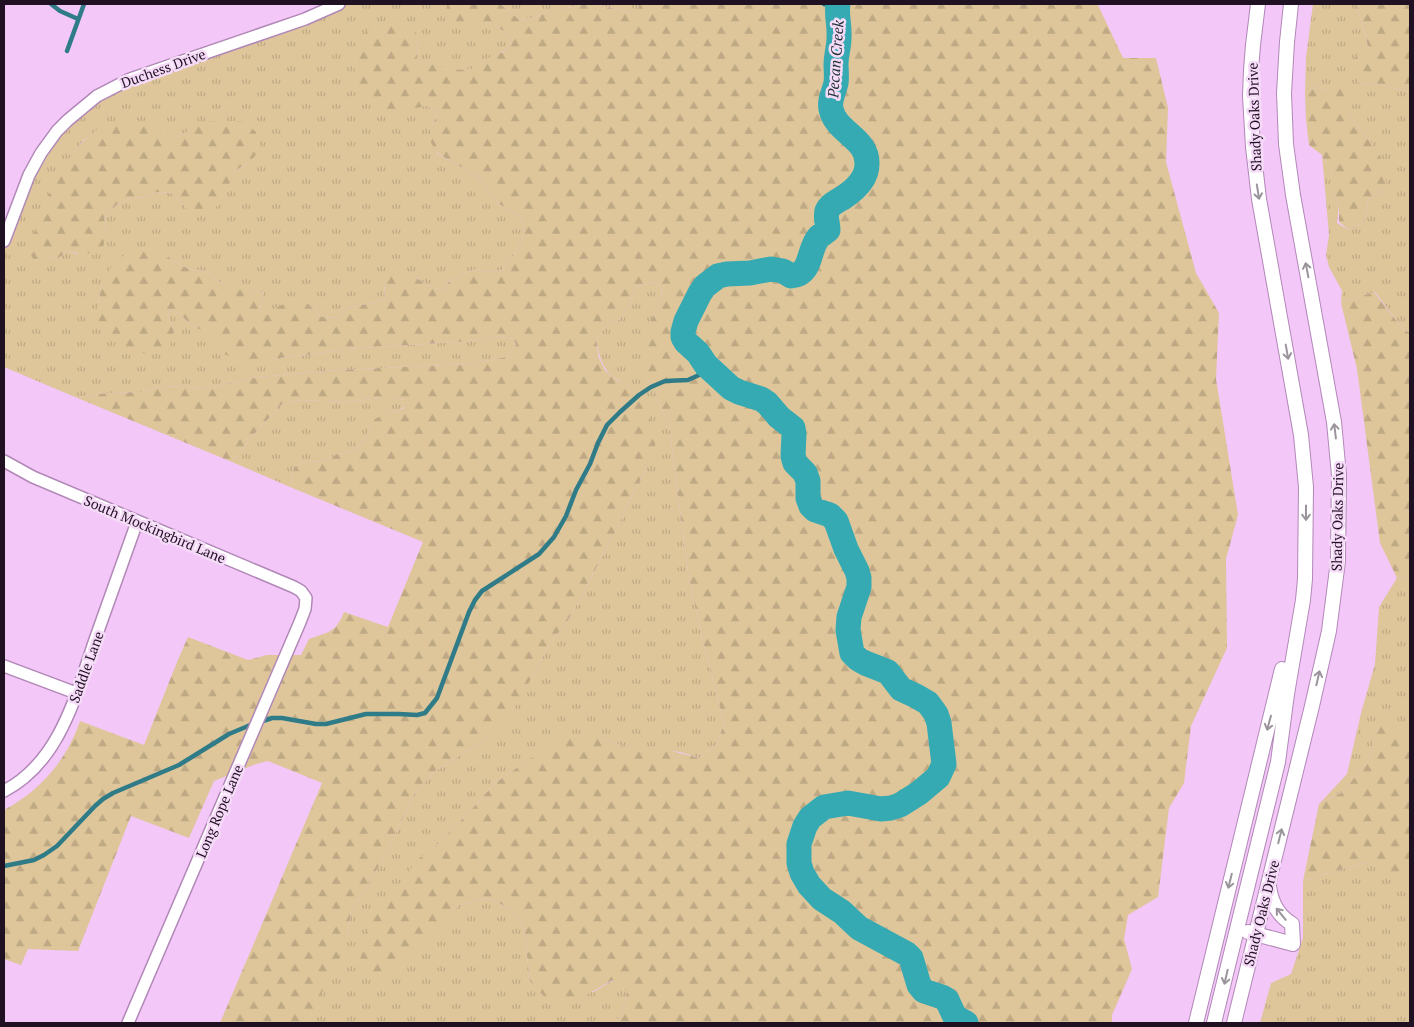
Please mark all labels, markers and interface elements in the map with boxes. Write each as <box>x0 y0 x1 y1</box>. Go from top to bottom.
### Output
water label: Pecan Creek <box>822 19 848 100</box>
street label: Duchess Drive <box>118 44 208 92</box>
street label: Shady Oaks Drive <box>1243 62 1265 172</box>
one-way arrow <box>1254 183 1264 199</box>
one-way arrow <box>1302 263 1311 279</box>
one-way arrow <box>1282 343 1292 359</box>
one-way arrow <box>1330 423 1340 439</box>
street label: Shady Oaks Drive <box>1327 463 1347 571</box>
street label: South Mockingbird Lane <box>81 491 229 567</box>
one-way arrow <box>1301 504 1311 520</box>
street label: Saddle Lane <box>64 629 108 705</box>
one-way arrow <box>1314 671 1324 687</box>
one-way arrow <box>1264 715 1273 731</box>
street label: Long Rope Lane <box>191 762 247 860</box>
one-way arrow <box>1276 829 1285 845</box>
street label: Shady Oaks Drive <box>1239 858 1283 968</box>
one-way arrow <box>1225 873 1234 889</box>
one-way arrow <box>1275 908 1286 921</box>
one-way arrow <box>1221 968 1230 984</box>

